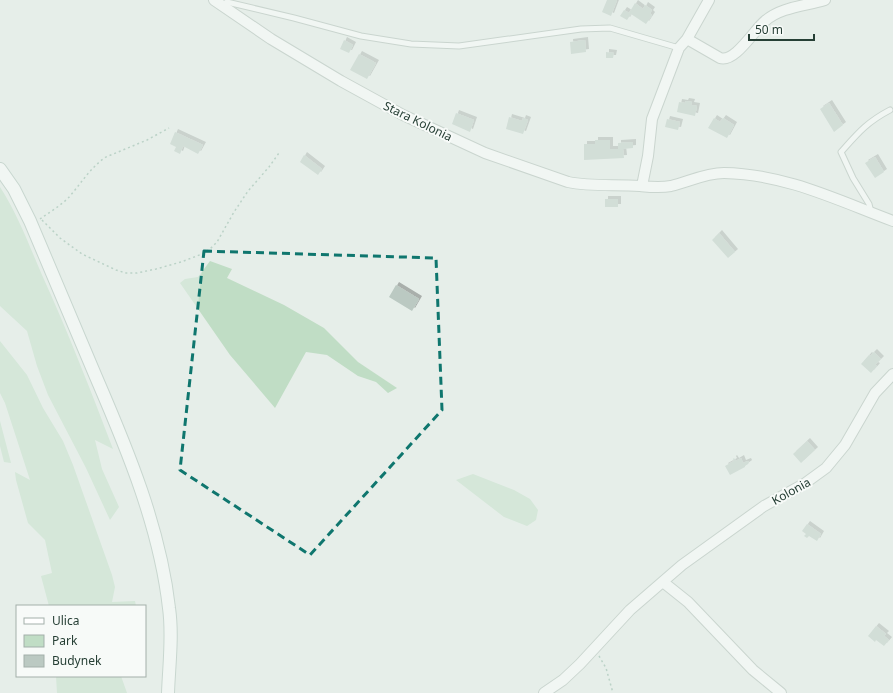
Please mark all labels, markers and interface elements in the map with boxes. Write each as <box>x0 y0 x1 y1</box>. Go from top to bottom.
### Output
scale bar <box>749 16 814 42</box>
text: 50 m <box>755 21 783 38</box>
street label: Stara Kolonia <box>381 97 455 145</box>
street label: Kolonia <box>768 473 814 509</box>
legend <box>16 605 146 677</box>
text: Ulica <box>52 612 79 629</box>
text: Park <box>52 632 78 649</box>
text: Budynek <box>52 652 102 669</box>

